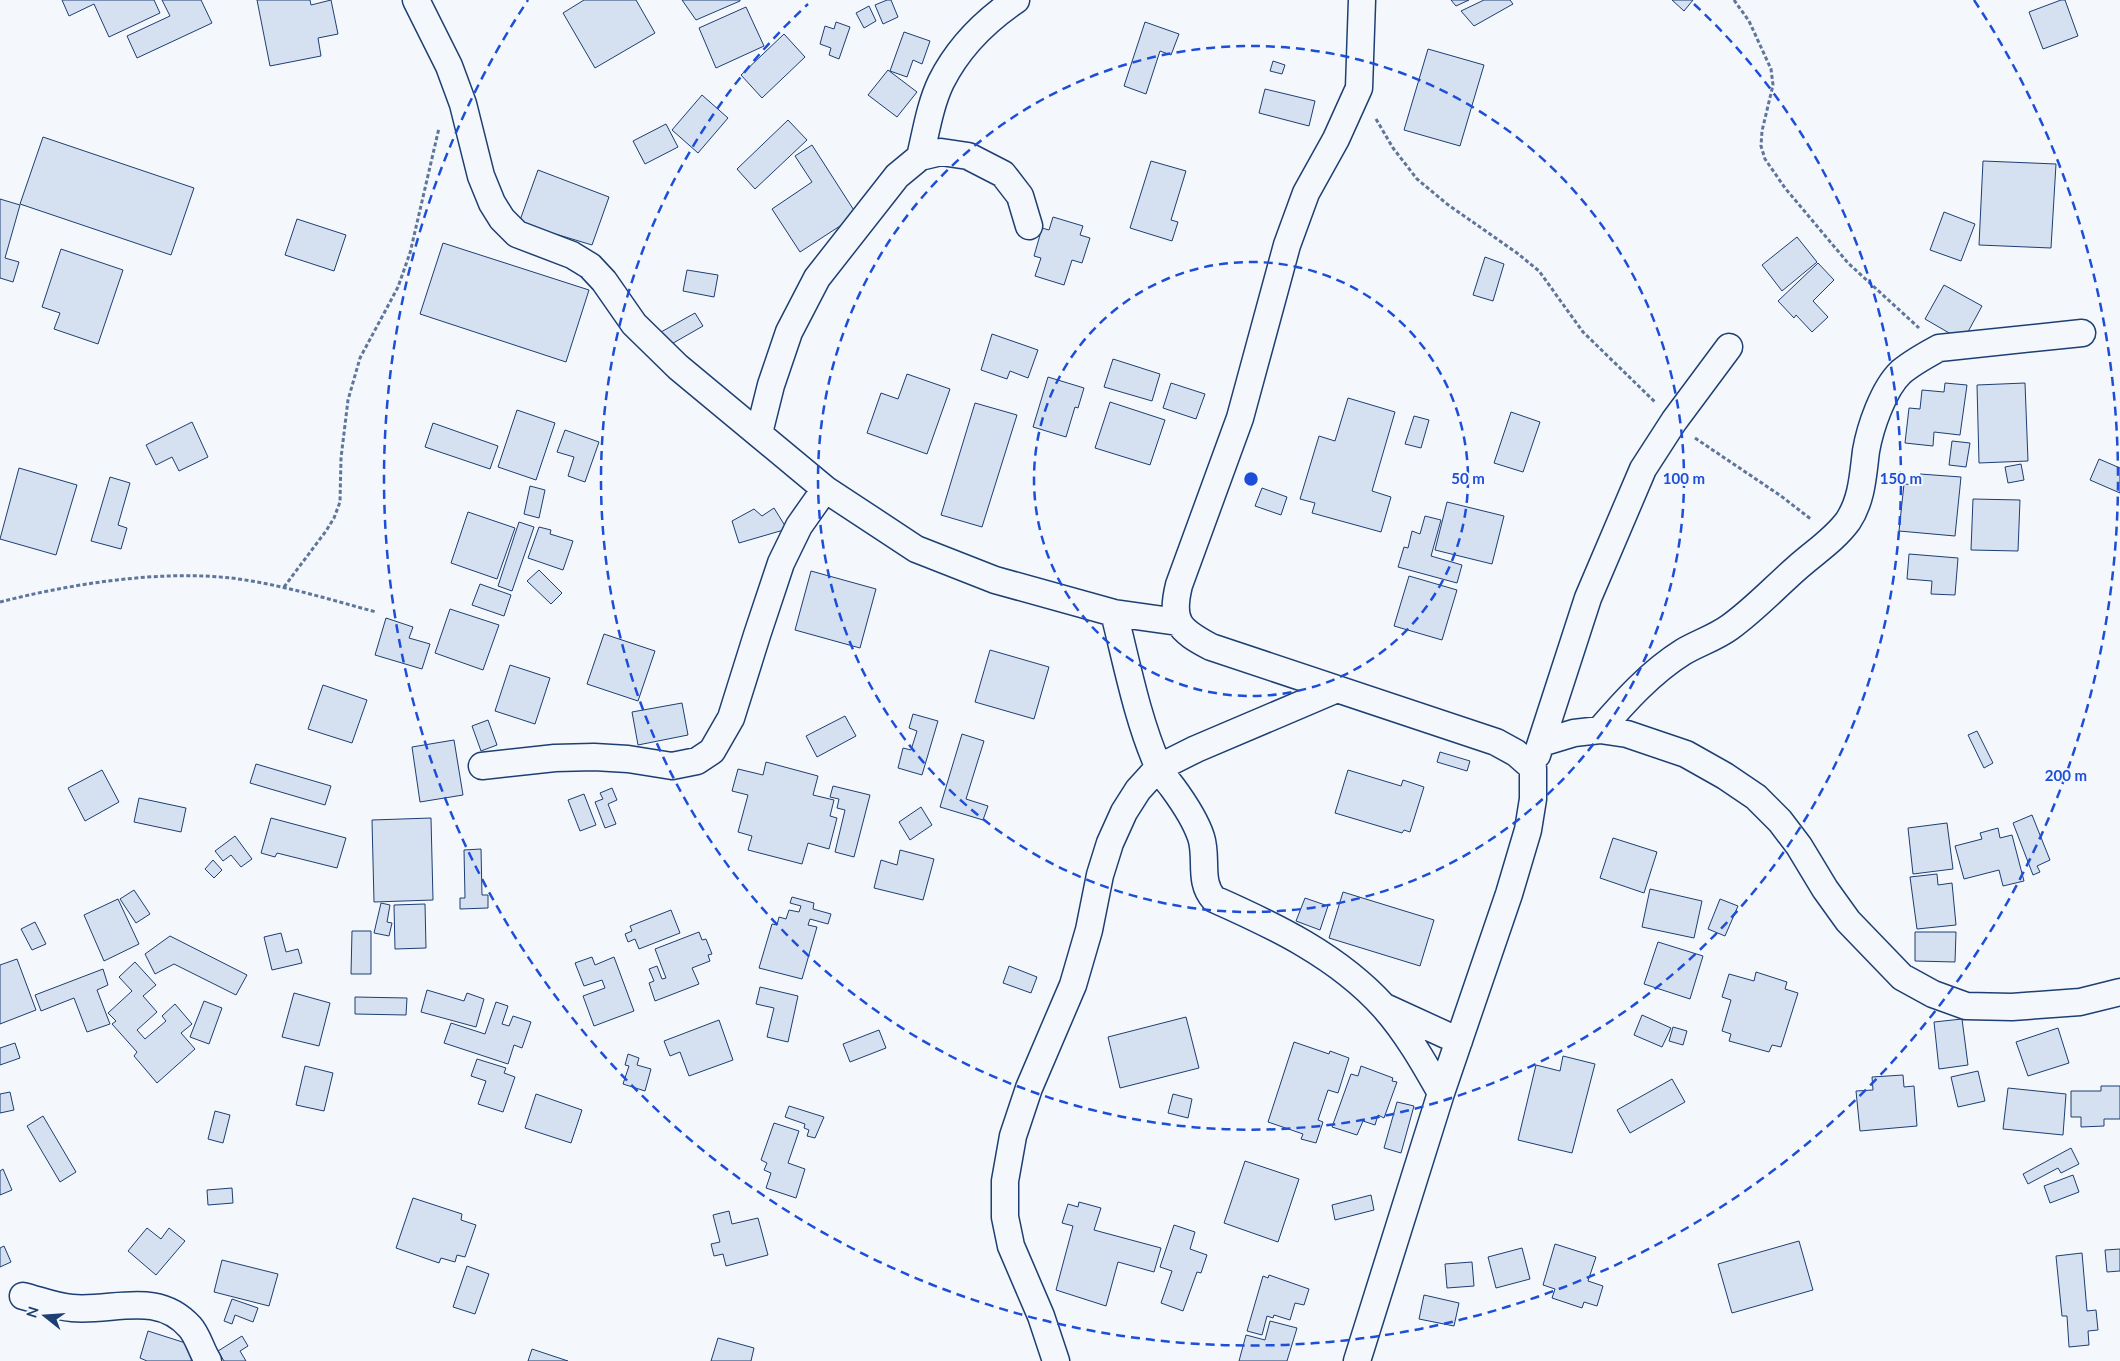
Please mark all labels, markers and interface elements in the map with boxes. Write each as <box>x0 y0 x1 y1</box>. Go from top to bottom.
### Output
text: 50 m <box>1451 469 1485 487</box>
text: 100 m <box>1663 469 1705 487</box>
text: 150 m <box>1880 469 1922 487</box>
centre of rings <box>1242 470 1260 488</box>
text: 200 m <box>2045 766 2087 784</box>
north arrow <box>20 1291 70 1341</box>
text: N <box>22 1304 42 1320</box>

